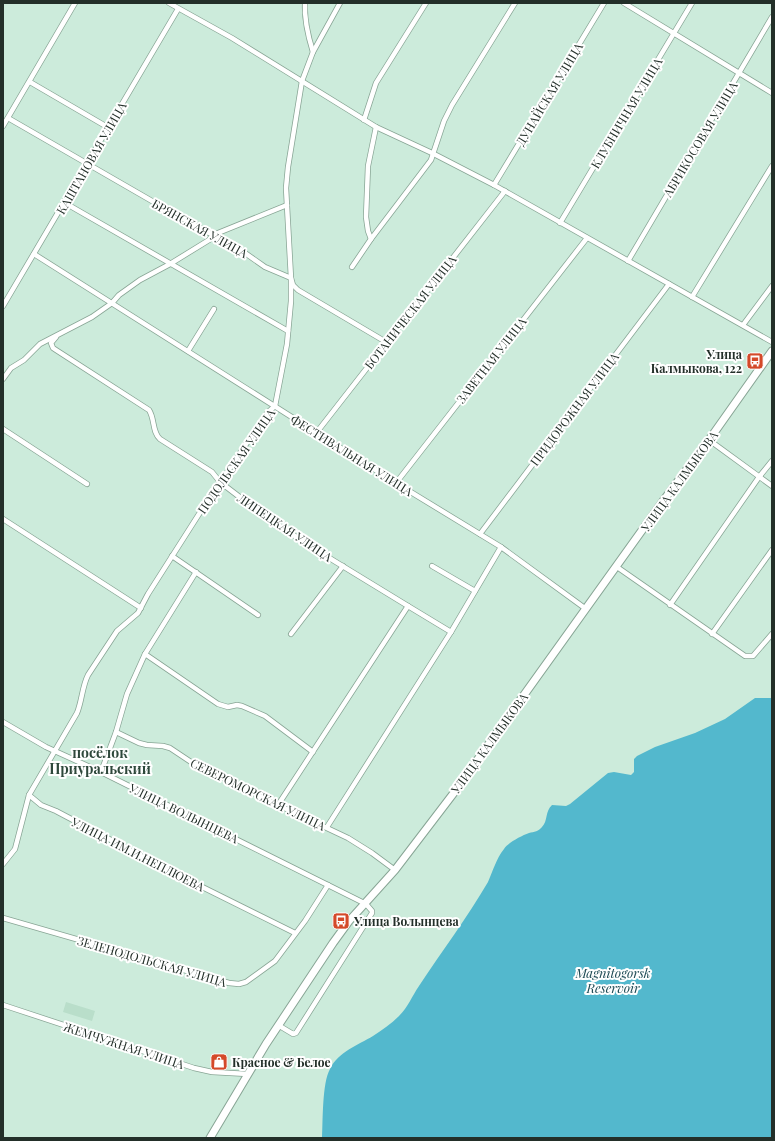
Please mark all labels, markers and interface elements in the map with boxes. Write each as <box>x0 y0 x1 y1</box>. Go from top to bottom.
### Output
street label: ДУНАЙСКАЯ УЛИЦА <box>512 39 586 148</box>
street label: КЛУБНИЧНАЯ УЛИЦА <box>587 54 666 171</box>
street label: АБРИКОСОВАЯ УЛИЦА <box>659 78 741 200</box>
street label: КАШТАНОВАЯ УЛИЦА <box>52 99 130 217</box>
street label: БРЯНСКАЯ УЛИЦА <box>149 195 251 261</box>
street label: БОТАНИЧЕСКАЯ УЛИЦА <box>361 251 460 372</box>
street label: ЗАВЕТНАЯ УЛИЦА <box>452 313 530 406</box>
place label: Улица Калмыкова, 122 <box>651 346 743 376</box>
street label: ПРИДОРОЖНАЯ УЛИЦА <box>526 349 622 469</box>
bus stop icon: Улица Калмыкова, 122 <box>745 351 765 371</box>
street label: ПОДОЛЬСКАЯ УЛИЦА <box>194 405 279 517</box>
street label: ФЕСТИВАЛЬНАЯ УЛИЦА <box>288 411 417 499</box>
street label: УЛИЦА КАЛМЫКОВА <box>636 427 721 535</box>
street label: ЛИПЕЦКАЯ УЛИЦА <box>234 489 336 565</box>
street label: УЛИЦА КАЛМЫКОВА <box>446 689 531 797</box>
district label: посёлок Приуральский <box>49 743 151 778</box>
street label: СЕВЕРОМОРСКАЯ УЛИЦА <box>188 754 329 834</box>
street label: УЛИЦА ВОЛЫНЦЕВА <box>126 779 242 847</box>
street label: УЛИЦА ИМ.И.НЕПЛЮЕВА <box>68 813 208 895</box>
bus stop icon: Улица Волынцева <box>331 911 351 931</box>
place label: Улица Волынцева <box>353 913 459 929</box>
street label: ЗЕЛЕНОДОЛЬСКАЯ УЛИЦА <box>76 932 229 990</box>
water label: Magnitogorsk Reservoir <box>574 964 651 996</box>
street label: ЖЕМЧУЖНАЯ УЛИЦА <box>62 1018 187 1072</box>
shop icon: Красное & Белое <box>209 1052 229 1072</box>
place label: Красное & Белое <box>232 1054 331 1070</box>

